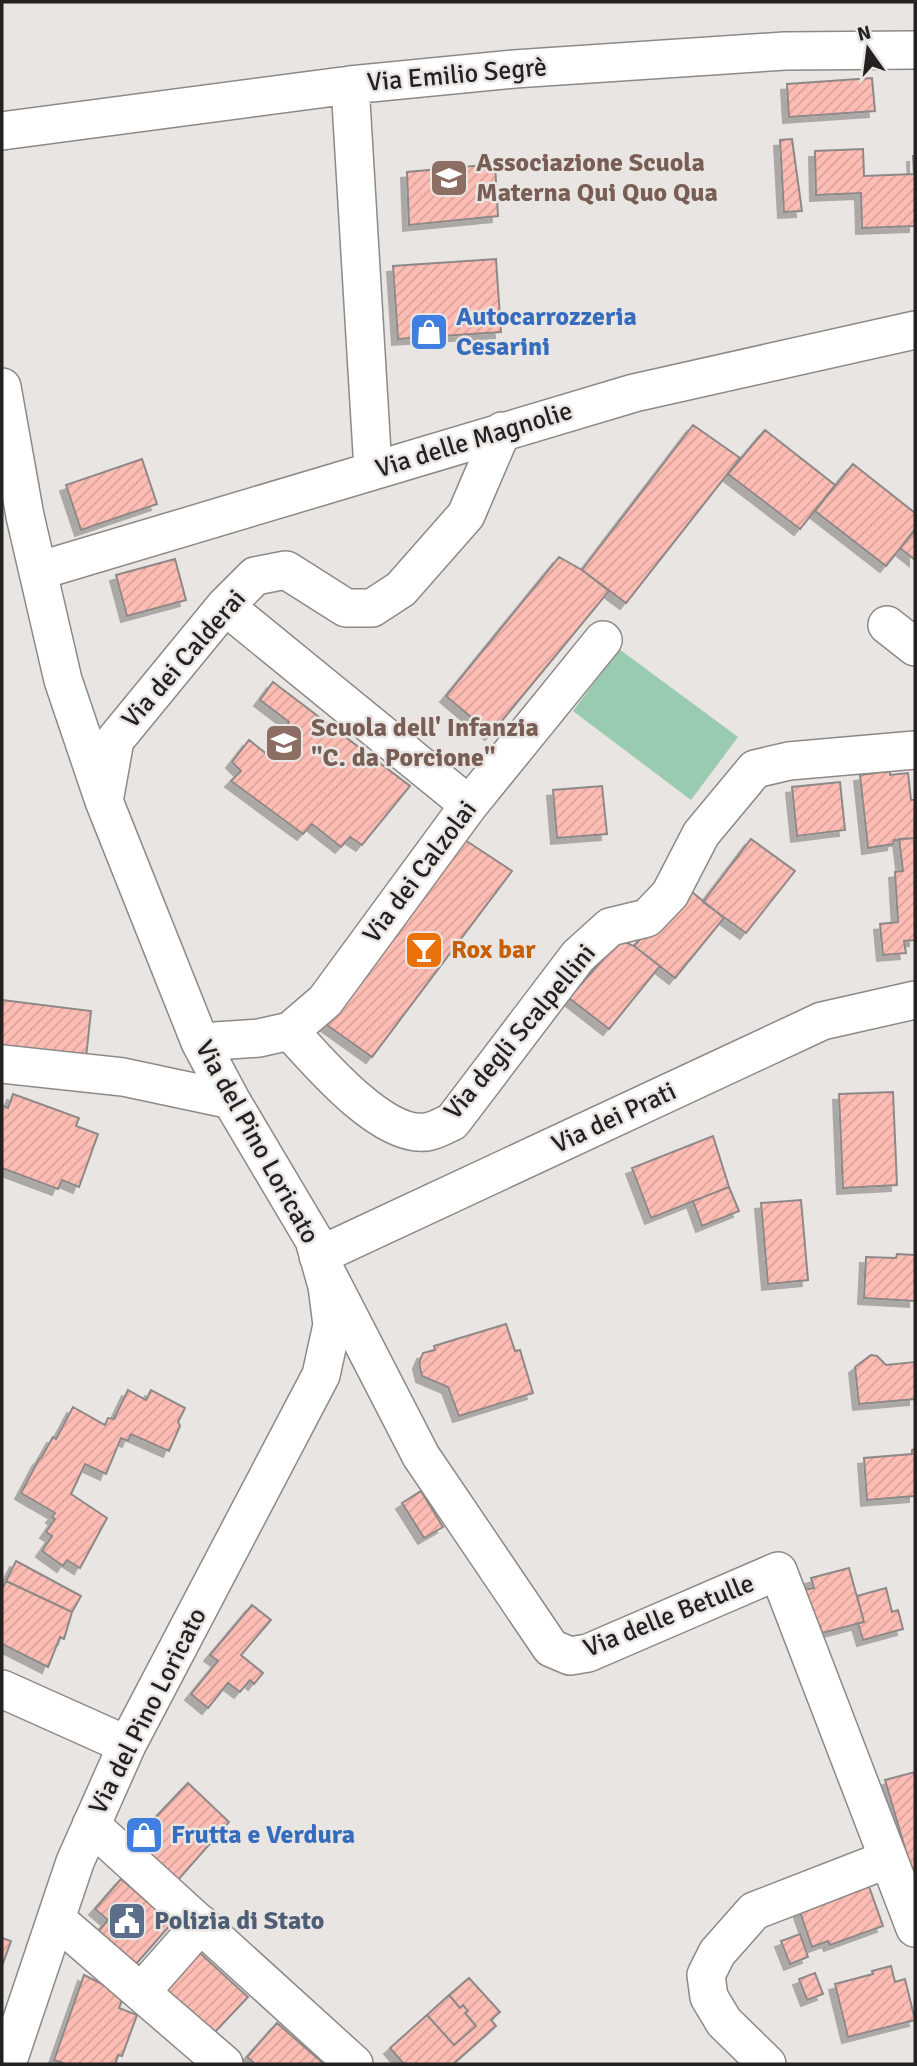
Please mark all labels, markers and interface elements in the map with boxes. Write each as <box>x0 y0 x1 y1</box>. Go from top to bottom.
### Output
north arrow <box>833 14 903 84</box>
text: N <box>855 20 873 47</box>
street label: Via Emilio Segrè <box>366 51 548 99</box>
place label: Associazione Scuola Materna Qui Quo Qua <box>476 147 718 209</box>
school or university icon: Associazione Scuola Materna Qui Quo Qua <box>428 157 470 199</box>
place label: Autocarrozzeria Cesarini <box>456 301 637 363</box>
shop icon: Autocarrozzeria Cesarini <box>408 311 450 353</box>
street label: Via delle Magnolie <box>372 395 576 485</box>
street label: Via dei Calderai <box>115 583 253 735</box>
place label: Scuola dell' Infanzia "C. da Porcione" <box>311 712 539 774</box>
school or university icon: Scuola dell' Infanzia "C. da Porcione" <box>263 722 305 764</box>
street label: Via dei Calzolai <box>356 795 484 949</box>
bar icon: Rox bar <box>403 929 445 971</box>
place label: Rox bar <box>451 934 536 966</box>
street label: Via degli Scalpellini <box>437 938 603 1126</box>
street label: Via del Pino Loricato <box>188 1035 326 1249</box>
street label: Via dei Prati <box>547 1075 681 1161</box>
street label: Via delle Betulle <box>579 1567 759 1665</box>
street label: Via del Pino Loricato <box>82 1602 214 1820</box>
shop icon: Frutta e Verdura <box>123 1814 165 1856</box>
place label: Frutta e Verdura <box>171 1819 355 1851</box>
public building icon: Polizia di Stato <box>106 1900 148 1942</box>
place label: Polizia di Stato <box>154 1905 324 1937</box>

